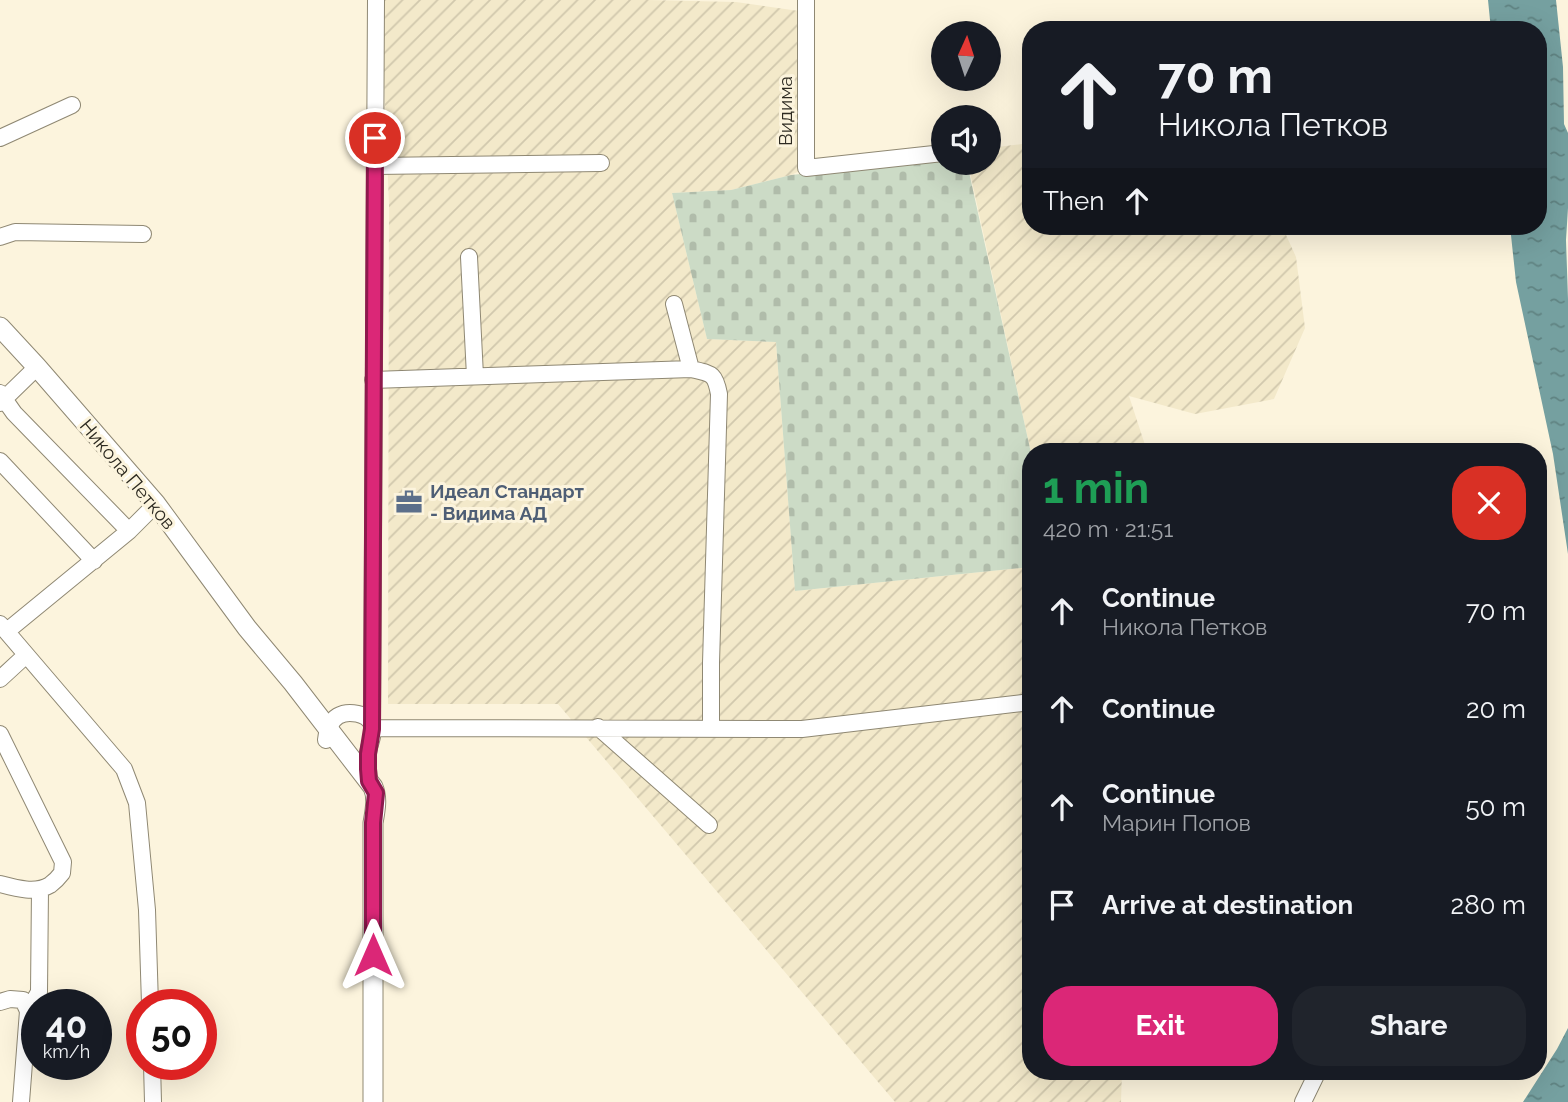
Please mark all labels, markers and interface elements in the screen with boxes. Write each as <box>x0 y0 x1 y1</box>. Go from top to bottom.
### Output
north arrow <box>931 21 1001 91</box>
map controls <box>931 21 1001 175</box>
text: 70 m <box>1158 47 1273 104</box>
icon: ahead <box>1043 49 1134 140</box>
street label: Видима <box>774 76 796 146</box>
button: sound <box>931 105 1001 175</box>
text: Никола Петков <box>1158 106 1388 143</box>
pin <box>345 108 405 168</box>
icon: arrive <box>356 119 394 157</box>
icon: ahead <box>1118 182 1156 220</box>
text: Then <box>1043 186 1104 216</box>
street label: Никола Петков <box>76 415 180 533</box>
text: 1 min <box>1043 464 1149 513</box>
button: close <box>1452 466 1526 540</box>
place label: Идеал Стандарт - Видима АД <box>430 480 584 524</box>
office icon: Идеал Стандарт - Видима АД <box>394 487 424 517</box>
text: 420 m · 21:51 <box>1043 515 1173 542</box>
text: Continue <box>1102 583 1215 613</box>
icon: ahead <box>1043 592 1081 630</box>
text: 70 m <box>1466 596 1526 626</box>
text: Никола Петков <box>1102 613 1267 640</box>
icon: ahead <box>1043 690 1081 728</box>
text: Continue <box>1102 694 1215 724</box>
text: 20 m <box>1466 694 1526 724</box>
text: Continue <box>1102 779 1215 809</box>
icon: ahead <box>1043 788 1081 826</box>
text: 50 m <box>1465 792 1526 822</box>
text: Марин Попов <box>1102 809 1251 836</box>
icon: arrive <box>1043 886 1081 924</box>
text: Arrive at destination <box>1102 890 1353 920</box>
text: 280 m <box>1451 890 1526 920</box>
position arrow <box>336 918 410 992</box>
button: Exit <box>1043 986 1278 1066</box>
button: Share <box>1292 986 1526 1066</box>
speed limit sign: 50 <box>126 989 217 1080</box>
text: 40 <box>46 1005 87 1046</box>
text: km/h <box>43 1041 90 1062</box>

